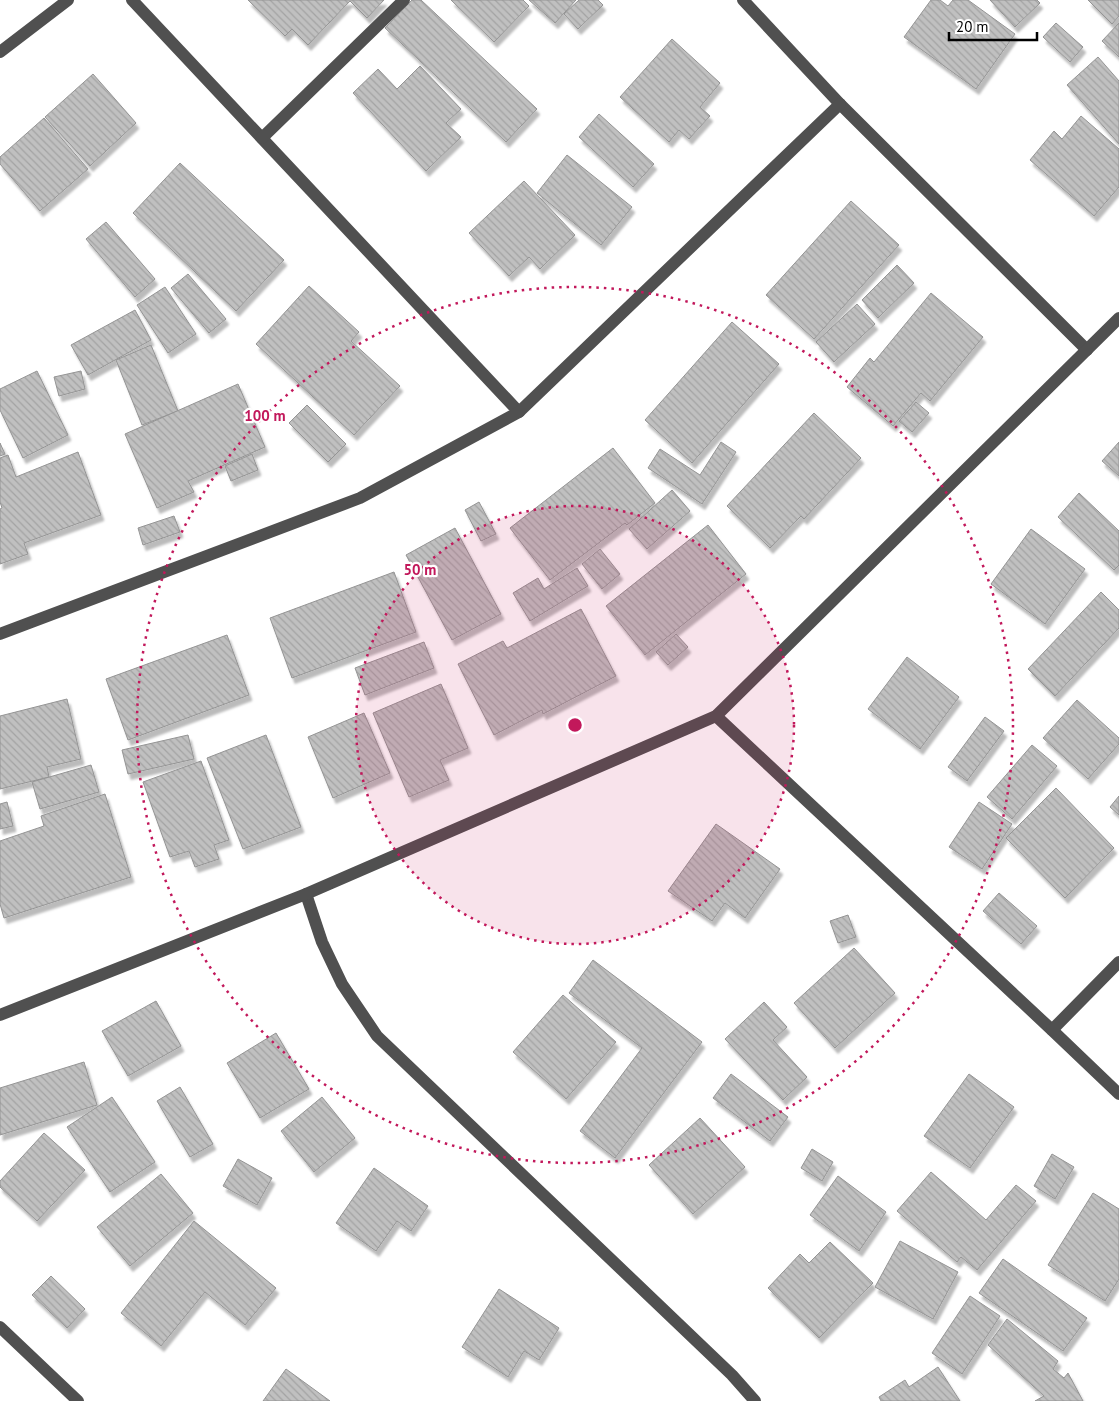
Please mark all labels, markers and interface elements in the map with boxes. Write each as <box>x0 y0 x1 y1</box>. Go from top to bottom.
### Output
scale bar <box>949 10 1036 42</box>
text: 20 m <box>956 17 989 36</box>
text: 100 m <box>244 406 286 425</box>
text: 50 m <box>404 560 436 579</box>
centre of rings <box>566 716 584 734</box>

